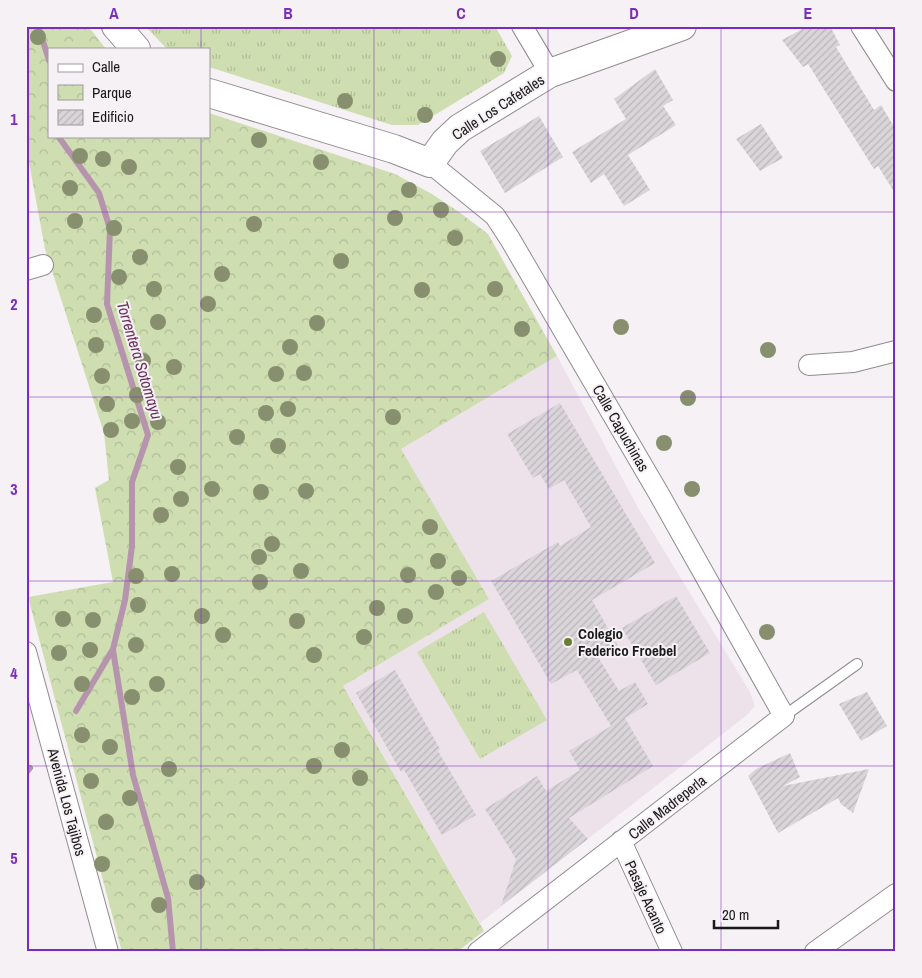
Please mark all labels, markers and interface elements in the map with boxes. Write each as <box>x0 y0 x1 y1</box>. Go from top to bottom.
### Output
text: A <box>109 2 119 24</box>
text: B <box>283 2 293 24</box>
text: C <box>456 2 466 24</box>
text: D <box>629 2 639 24</box>
text: E <box>804 2 813 24</box>
legend <box>48 48 210 138</box>
text: Calle <box>92 56 120 77</box>
street label: Calle Los Cafetales <box>448 69 548 145</box>
text: Parque <box>92 82 132 103</box>
text: Edificio <box>92 106 134 127</box>
text: 1 <box>10 108 18 130</box>
text: 2 <box>10 293 18 315</box>
water label: Torrentera Sotomayu <box>112 298 168 422</box>
street label: Calle Capuchinas <box>588 381 654 475</box>
text: 3 <box>10 478 18 500</box>
place label: Colegio Federico Froebel <box>578 623 677 661</box>
marker: Colegio Federico Froebel <box>562 636 574 648</box>
text: 4 <box>10 662 18 684</box>
street label: Avenida Los Tajibos <box>42 745 91 858</box>
street label: Calle Madreperla <box>624 770 710 844</box>
text: 5 <box>10 847 18 869</box>
street label: Pasaje Acanto <box>620 857 672 937</box>
scale bar <box>714 898 778 930</box>
text: 20 m <box>722 904 749 925</box>

